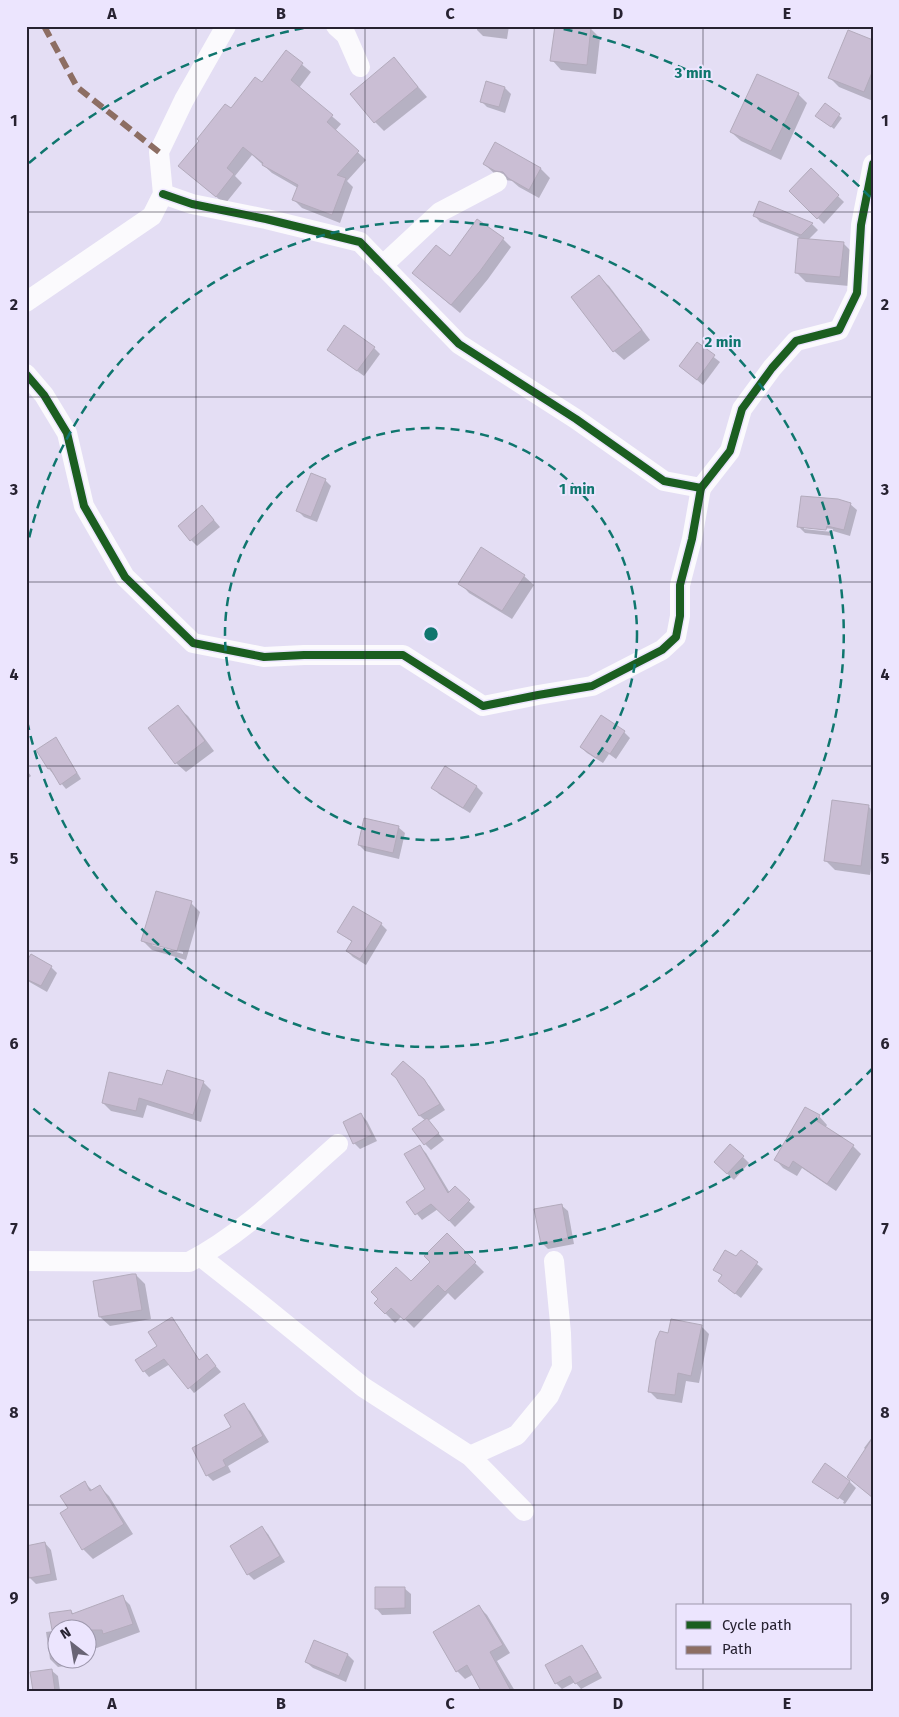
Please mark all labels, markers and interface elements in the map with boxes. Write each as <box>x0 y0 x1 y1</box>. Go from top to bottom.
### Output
text: A <box>106 4 117 23</box>
text: B <box>276 4 286 23</box>
text: C <box>445 4 455 23</box>
text: D <box>613 4 623 23</box>
text: E <box>783 4 791 23</box>
text: 3 min <box>674 64 711 82</box>
text: 1 <box>10 111 18 130</box>
text: 1 <box>881 111 889 130</box>
text: 2 <box>10 295 18 314</box>
text: 2 <box>881 295 889 314</box>
text: 2 min <box>705 333 741 351</box>
text: 3 <box>9 480 18 499</box>
text: 1 min <box>559 480 595 498</box>
text: 3 <box>880 480 889 499</box>
centre of rings <box>422 625 440 643</box>
text: 4 <box>9 665 19 684</box>
text: 4 <box>880 665 890 684</box>
text: 5 <box>10 849 19 868</box>
text: 5 <box>881 849 890 868</box>
text: 6 <box>9 1034 19 1053</box>
text: 6 <box>880 1034 890 1053</box>
text: 7 <box>10 1219 18 1238</box>
text: 7 <box>881 1219 889 1238</box>
text: 8 <box>9 1403 19 1422</box>
text: 8 <box>880 1403 890 1422</box>
text: 9 <box>10 1588 19 1607</box>
text: 9 <box>881 1588 890 1607</box>
legend <box>676 1604 852 1670</box>
text: Cycle path <box>722 1616 792 1634</box>
north arrow <box>48 1620 98 1670</box>
text: N <box>57 1624 74 1643</box>
text: Path <box>722 1640 752 1658</box>
text: A <box>106 1694 117 1713</box>
text: B <box>276 1694 286 1713</box>
text: C <box>445 1694 455 1713</box>
text: D <box>613 1694 623 1713</box>
text: E <box>783 1694 791 1713</box>

